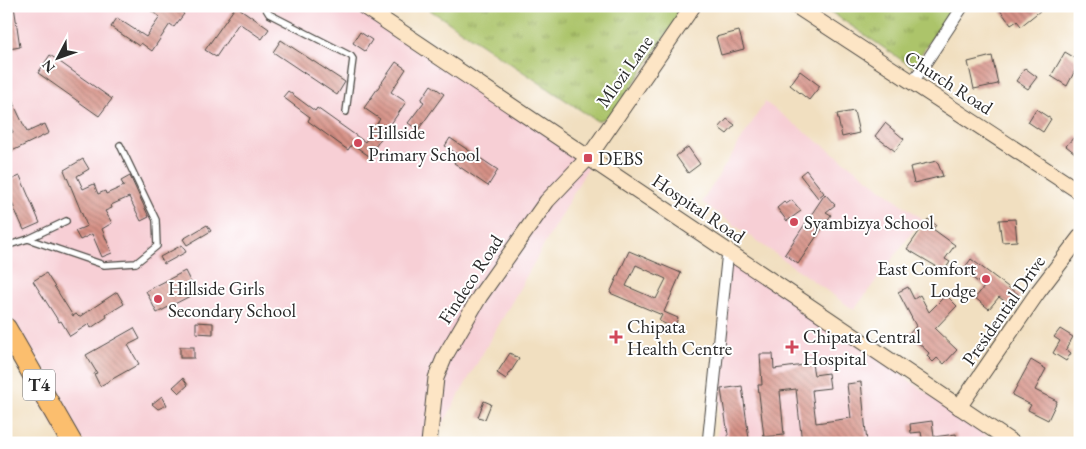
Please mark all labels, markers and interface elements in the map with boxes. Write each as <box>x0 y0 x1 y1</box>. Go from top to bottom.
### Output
street label: Mlozi Lane <box>590 30 658 112</box>
north arrow <box>32 32 82 82</box>
street label: Church Road <box>900 45 998 121</box>
text: N <box>37 56 59 77</box>
place label: Hillside Primary School <box>368 120 480 167</box>
marker: Hillside Primary School <box>352 137 364 149</box>
place label: DEBS <box>598 146 643 171</box>
marker: DEBS <box>582 152 594 164</box>
street label: Hospital Road <box>647 168 750 249</box>
place label: Syambizya School <box>804 210 934 235</box>
marker: Syambizya School <box>788 216 800 228</box>
street label: Findeco Road <box>432 230 509 329</box>
street label: Presidential Drive <box>956 250 1051 370</box>
place label: East Comfort Lodge <box>877 256 976 303</box>
marker: East Comfort Lodge <box>980 273 992 285</box>
place label: Hillside Girls Secondary School <box>168 276 296 323</box>
marker: Hillside Girls Secondary School <box>152 293 164 305</box>
place label: Chipata Health Centre <box>627 314 732 361</box>
place label: Chipata Central Hospital <box>803 324 921 371</box>
marker: Chipata Health Centre <box>609 330 623 344</box>
marker: Chipata Central Hospital <box>785 340 799 354</box>
road number: T4 <box>23 370 55 400</box>

